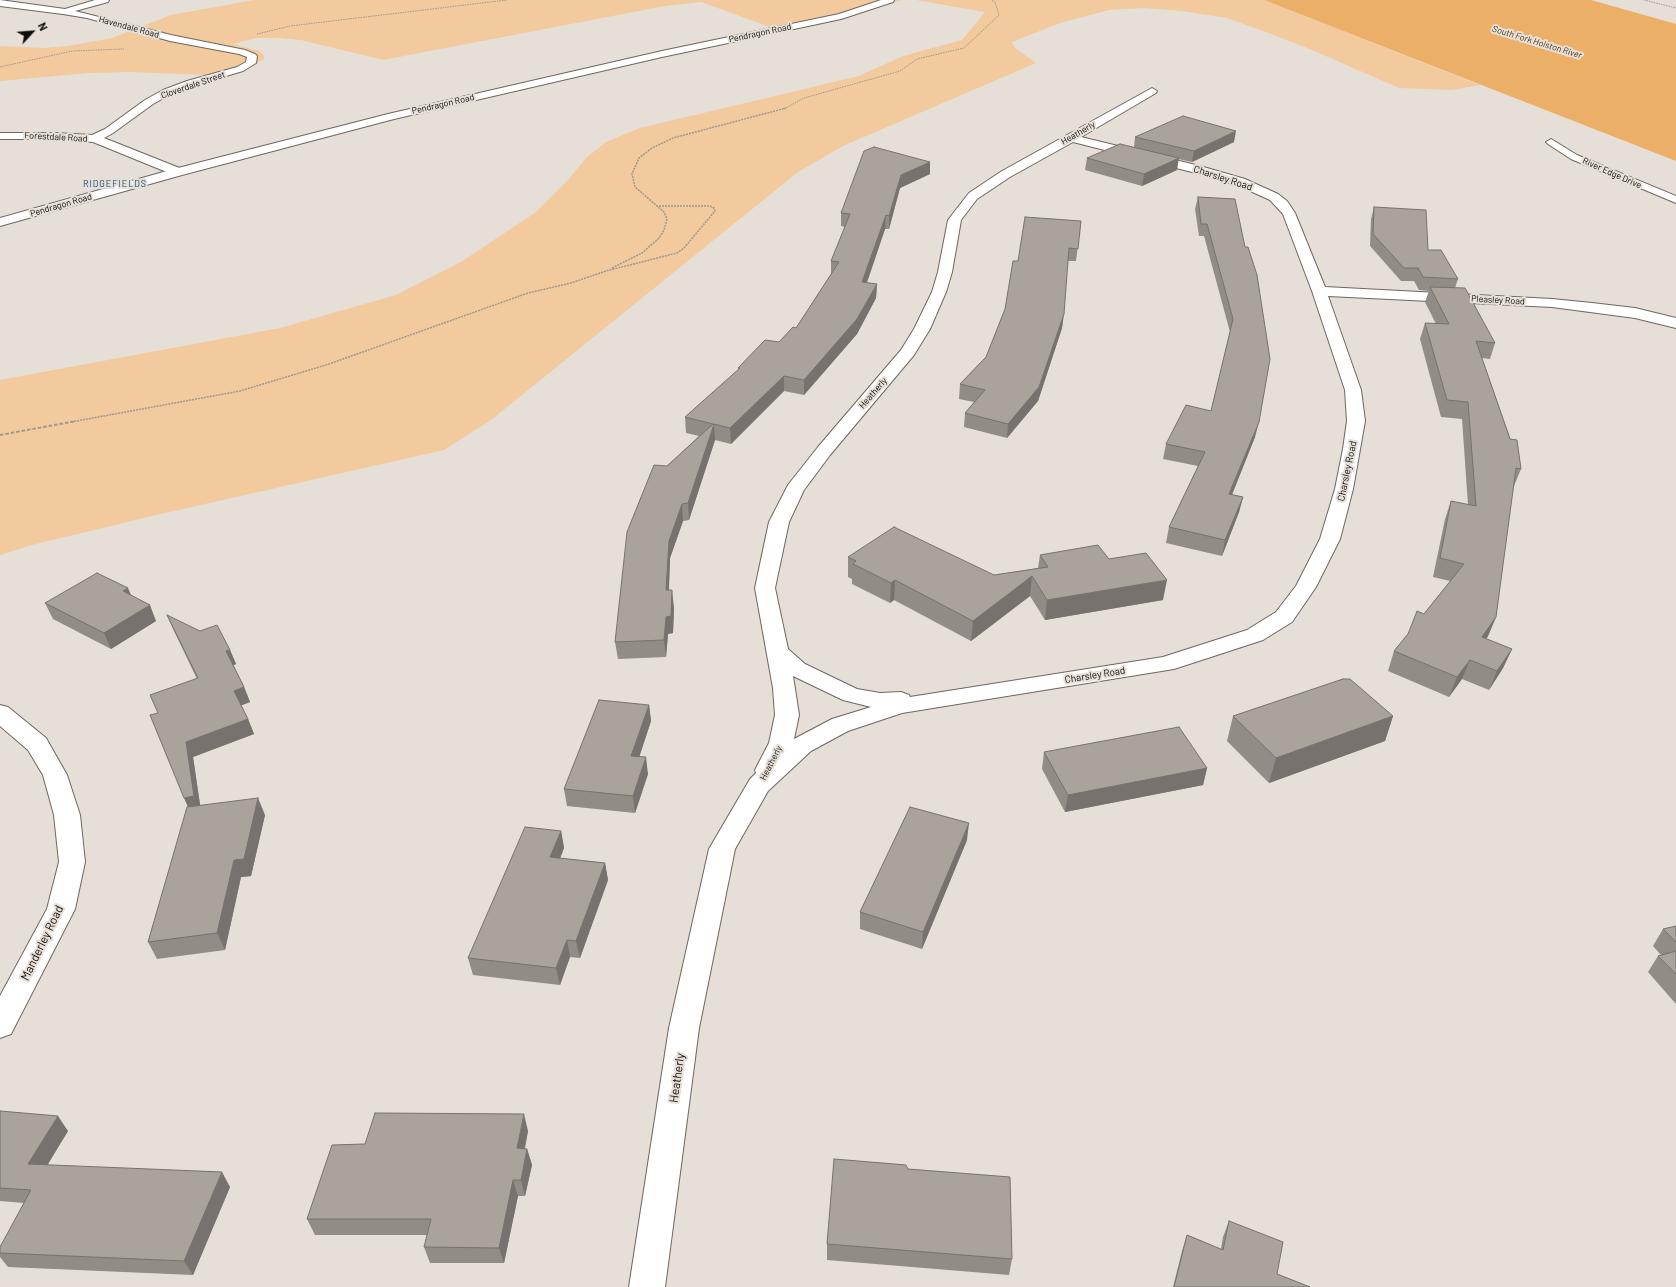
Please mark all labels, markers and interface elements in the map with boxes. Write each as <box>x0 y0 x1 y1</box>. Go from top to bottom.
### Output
north arrow <box>12 12 52 52</box>
street label: Havendale Road <box>98 14 160 40</box>
text: N <box>36 20 51 33</box>
street label: Pendragon Road <box>728 21 792 45</box>
water label: South Fork Holston River <box>1491 23 1583 61</box>
street label: Cloverdale Street <box>159 69 227 101</box>
street label: Pendragon Road <box>411 92 475 116</box>
street label: Heatherly <box>1059 119 1097 147</box>
street label: Forestdale Road <box>24 130 88 144</box>
street label: River Edge Drive <box>1581 155 1643 191</box>
street label: Charsley Road <box>1192 163 1254 193</box>
district label: RIDGEFIELDS <box>83 179 147 189</box>
street label: Pendragon Road <box>29 191 93 219</box>
street label: Pleasley Road <box>1471 293 1525 307</box>
street label: Heatherly <box>857 375 889 411</box>
street label: Charsley Road <box>1335 440 1359 502</box>
street label: Charsley Road <box>1064 664 1126 686</box>
street label: Heatherly <box>758 744 784 782</box>
street label: Manderley Road <box>18 903 66 983</box>
street label: Heatherly <box>666 1052 688 1104</box>

